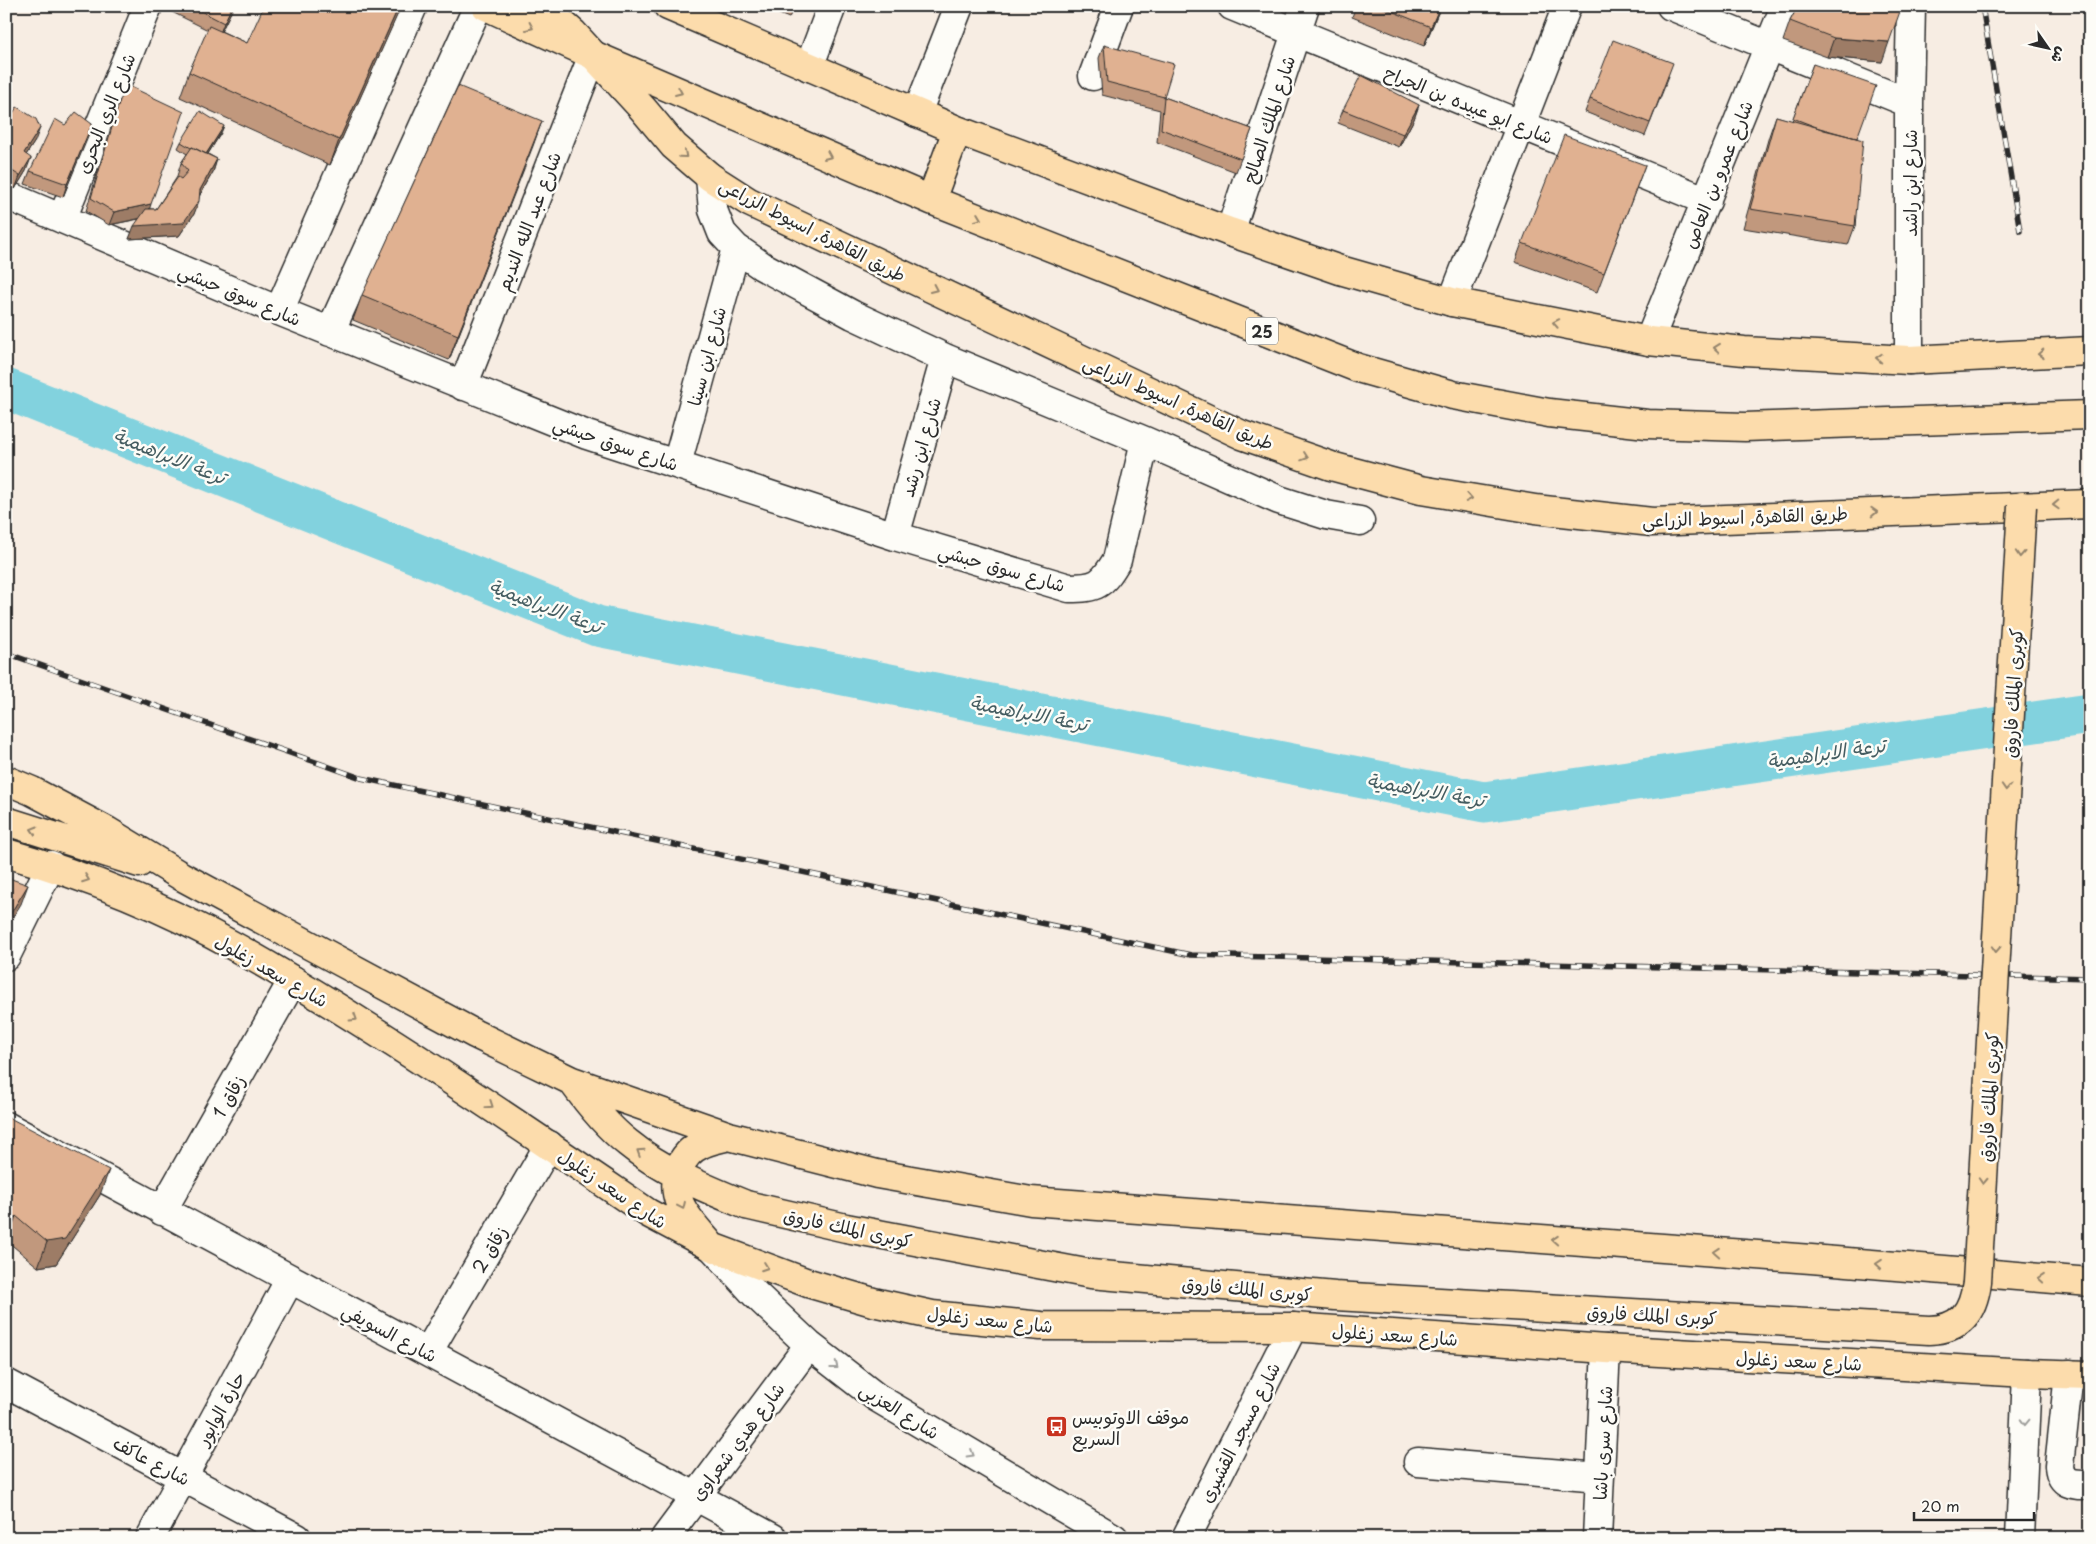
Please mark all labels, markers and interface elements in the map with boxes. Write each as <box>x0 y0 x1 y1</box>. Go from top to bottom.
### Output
one-way arrow <box>525 20 534 31</box>
north arrow <box>2024 22 2074 72</box>
text: ش <box>2046 43 2072 68</box>
street label: شارع الري البحرى <box>69 49 142 178</box>
street label: شارع الملك الصالح <box>1235 52 1301 186</box>
street label: شارع ابو عبيده بن الجراح <box>1381 58 1557 150</box>
one-way arrow <box>674 86 683 96</box>
street label: شارع عمرو بن العاص <box>1675 96 1759 252</box>
street label: شارع ابن راشد <box>1896 129 1923 237</box>
street label: شارع عبد الله النديم <box>489 147 569 295</box>
one-way arrow <box>679 149 688 158</box>
one-way arrow <box>823 149 832 160</box>
street label: طريق القاهرة, اسيوط الزراعى <box>715 170 911 288</box>
one-way arrow <box>974 212 982 222</box>
street label: شارع سوق حبشي <box>173 256 305 336</box>
one-way arrow <box>929 283 938 293</box>
street label: شارع ابن سينا <box>680 303 732 409</box>
road number: 25 <box>1246 318 1278 344</box>
one-way arrow <box>1552 318 1561 328</box>
one-way arrow <box>1712 343 1720 354</box>
street label: طريق القاهرة, اسيوط الزراعى <box>1079 348 1279 456</box>
one-way arrow <box>2037 348 2045 359</box>
one-way arrow <box>1874 353 1882 364</box>
street label: شارع ابن رشد <box>893 394 947 500</box>
street label: شارع سوق حبشي <box>548 409 682 481</box>
water label: ترعة الابراهيمية <box>110 420 234 492</box>
one-way arrow <box>1301 451 1309 461</box>
one-way arrow <box>1464 492 1473 502</box>
street label: طريق القاهرة, اسيوط الزراعى <box>1642 499 1848 533</box>
one-way arrow <box>2051 499 2059 510</box>
one-way arrow <box>1871 507 1879 518</box>
street label: شارع سوق حبشي <box>934 536 1069 602</box>
one-way arrow <box>2014 551 2025 559</box>
water label: ترعة الابراهيمية <box>485 571 610 641</box>
street label: كوبرى الملك فاروق <box>1995 627 2029 759</box>
water label: ترعة الابراهيمية <box>968 687 1093 738</box>
water label: ترعة الابراهيمية <box>1765 729 1890 774</box>
water label: ترعة الابراهيمية <box>1365 765 1490 814</box>
one-way arrow <box>2001 783 2012 791</box>
one-way arrow <box>31 825 39 835</box>
one-way arrow <box>81 873 89 883</box>
street label: شارع سعد زغلول <box>211 927 333 1013</box>
one-way arrow <box>1991 945 2002 953</box>
one-way arrow <box>348 1012 357 1021</box>
street label: كوبرى الملك فاروق <box>1971 1031 2005 1163</box>
street label: زقاق 1 <box>205 1069 251 1123</box>
one-way arrow <box>485 1099 494 1109</box>
street label: شارع سعد زغلول <box>553 1141 673 1235</box>
one-way arrow <box>636 1148 645 1158</box>
one-way arrow <box>1977 1177 1988 1185</box>
one-way arrow <box>676 1200 686 1209</box>
street label: كوبرى الملك فاروق <box>781 1200 915 1254</box>
street label: زقاق 2 <box>465 1220 513 1278</box>
one-way arrow <box>1551 1234 1559 1245</box>
one-way arrow <box>1713 1246 1721 1257</box>
one-way arrow <box>1875 1259 1883 1270</box>
one-way arrow <box>760 1261 769 1271</box>
street label: كوبرى الملك فاروق <box>1181 1269 1314 1307</box>
one-way arrow <box>2037 1273 2045 1284</box>
street label: شارع السويفي <box>336 1296 442 1372</box>
street label: كوبرى الملك فاروق <box>1586 1297 1718 1331</box>
street label: شارع سعد زغلول <box>926 1299 1054 1339</box>
street label: شارع سعد زغلول <box>1331 1316 1459 1352</box>
street label: شارع سعد زغلول <box>1735 1343 1863 1377</box>
street label: شارع مسجد القشيرى <box>1192 1357 1286 1507</box>
one-way arrow <box>829 1360 838 1369</box>
street label: حارة الوابور <box>188 1366 251 1452</box>
street label: شارع العزبى <box>855 1375 945 1445</box>
street label: شارع هدي شعراوى <box>684 1376 791 1506</box>
street label: شارع سرى باشا <box>1586 1385 1618 1501</box>
place label: موقف الاوتوبيس السريع <box>1072 1403 1189 1452</box>
bus stop icon: موقف الاوتوبيس السريع <box>1044 1414 1068 1438</box>
one-way arrow <box>2020 1418 2031 1426</box>
street label: شارع عاكف <box>109 1428 195 1492</box>
one-way arrow <box>966 1447 975 1457</box>
scale bar <box>1914 1489 2034 1521</box>
text: 20 m <box>1921 1494 1960 1517</box>

